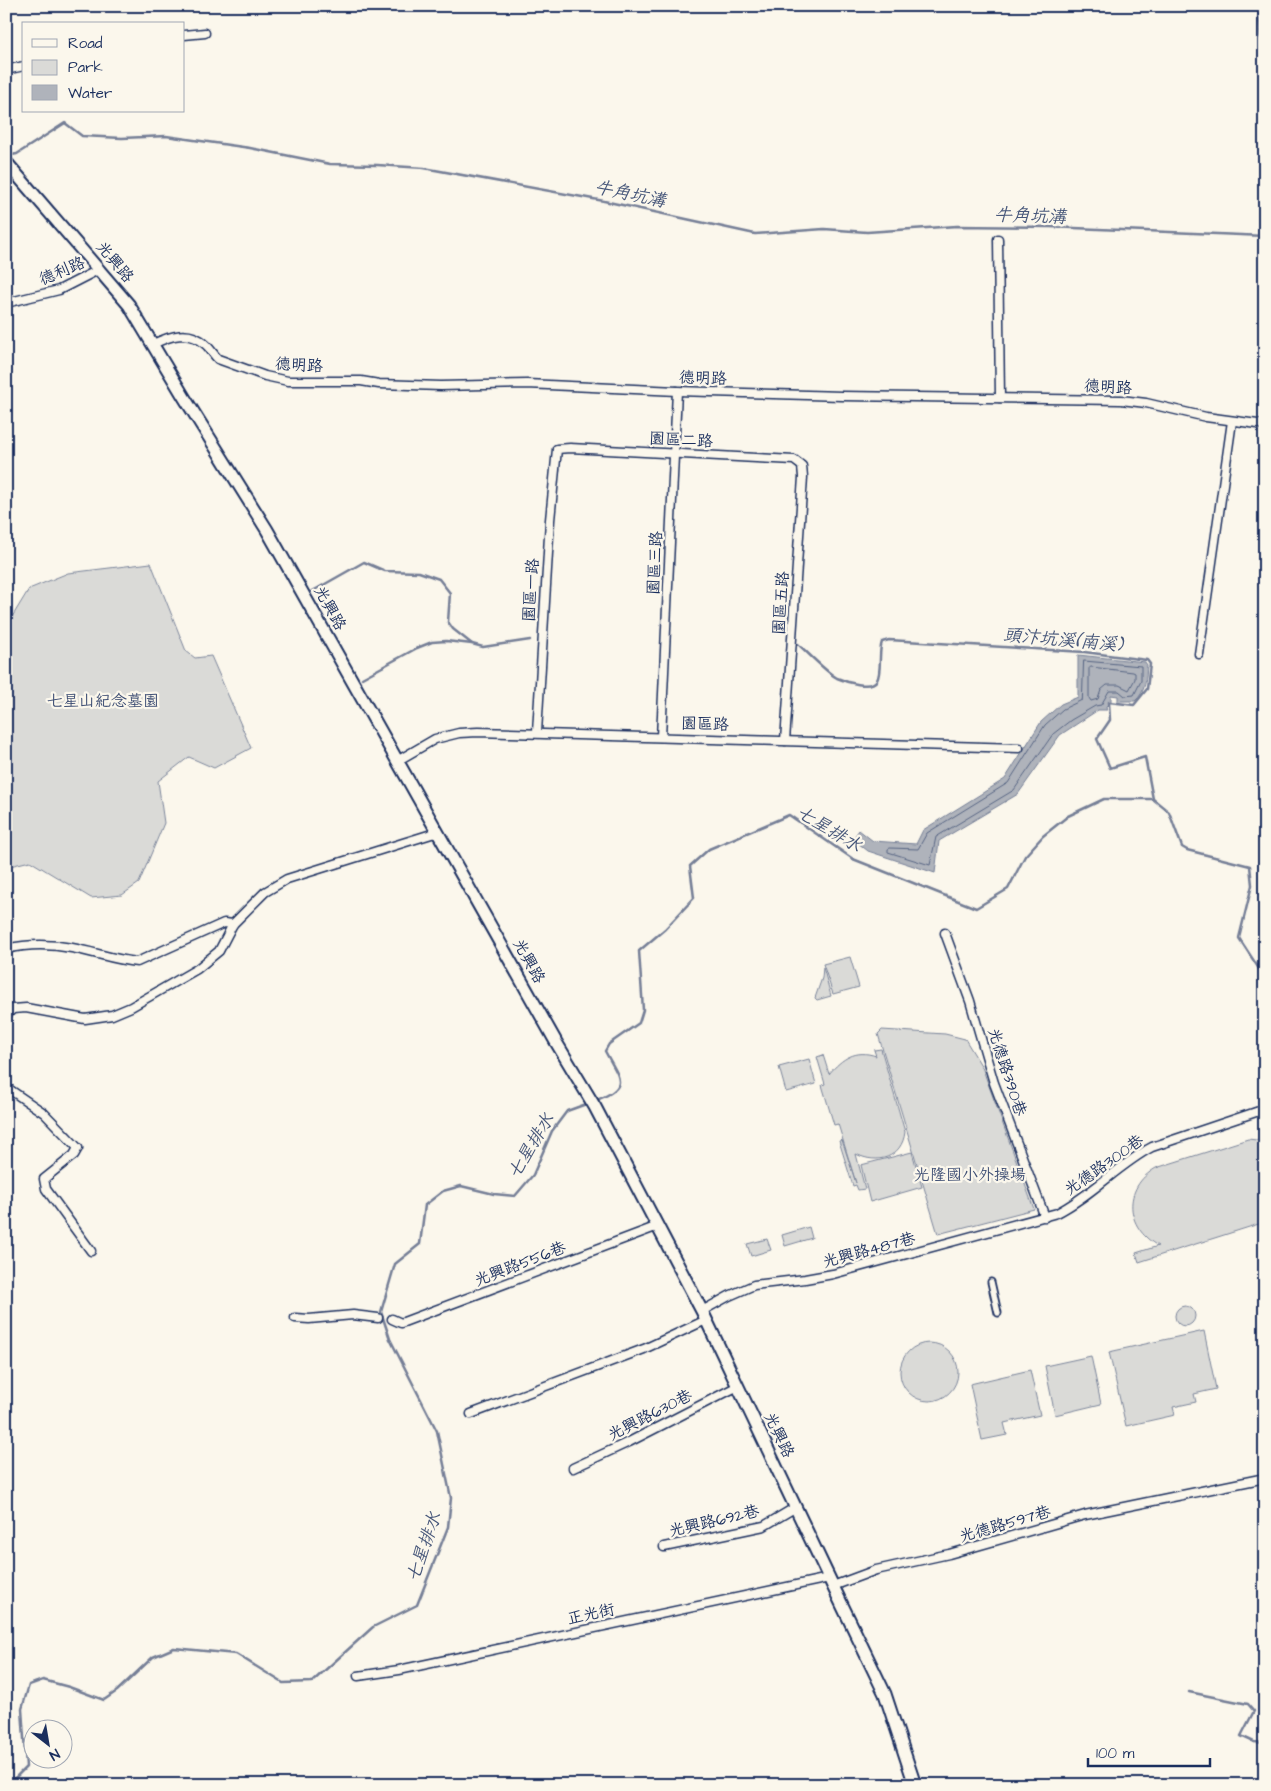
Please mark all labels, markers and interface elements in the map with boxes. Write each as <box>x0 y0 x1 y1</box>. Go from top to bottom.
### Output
legend <box>22 22 185 112</box>
text: Road <box>68 33 103 54</box>
text: Park <box>68 57 103 78</box>
text: Water <box>68 83 112 104</box>
water label: 牛角坑溝 <box>592 174 670 214</box>
water label: 牛角坑溝 <box>994 202 1068 230</box>
street label: 光興路 <box>91 237 139 287</box>
street label: 德利路 <box>36 251 88 291</box>
street label: 德明路 <box>274 353 324 377</box>
street label: 德明路 <box>679 366 727 390</box>
street label: 德明路 <box>1083 375 1133 399</box>
street label: 園區二路 <box>648 427 714 453</box>
street label: 園區三路 <box>642 530 668 596</box>
street label: 園區一路 <box>518 557 544 623</box>
street label: 園區五路 <box>768 570 794 636</box>
street label: 光興路 <box>309 582 351 634</box>
water label: 頭汴坑溪(南溪) <box>1002 622 1125 658</box>
park label: 七星山紀念墓園 <box>47 690 159 712</box>
street label: 園區路 <box>681 712 729 736</box>
water label: 七星排水 <box>792 800 867 859</box>
street label: 光興路 <box>508 935 550 987</box>
street label: 光德路390巷 <box>982 1025 1032 1119</box>
water label: 七星排水 <box>502 1108 561 1183</box>
street label: 光德路300巷 <box>1060 1130 1148 1200</box>
park label: 光隆國小外操場 <box>914 1164 1026 1186</box>
street label: 光興路487巷 <box>820 1227 918 1273</box>
street label: 光興路556巷 <box>471 1236 569 1292</box>
street label: 光興路630巷 <box>604 1384 696 1446</box>
street label: 光興路 <box>759 1409 799 1461</box>
street label: 光興路692巷 <box>667 1500 761 1542</box>
street label: 光德路597巷 <box>957 1500 1053 1548</box>
water label: 七星排水 <box>400 1508 448 1585</box>
street label: 正光街 <box>565 1598 617 1630</box>
north arrow <box>22 1718 72 1768</box>
scale bar <box>1088 1736 1211 1768</box>
text: N <box>45 1743 63 1765</box>
text: 100 m <box>1096 1743 1135 1764</box>

